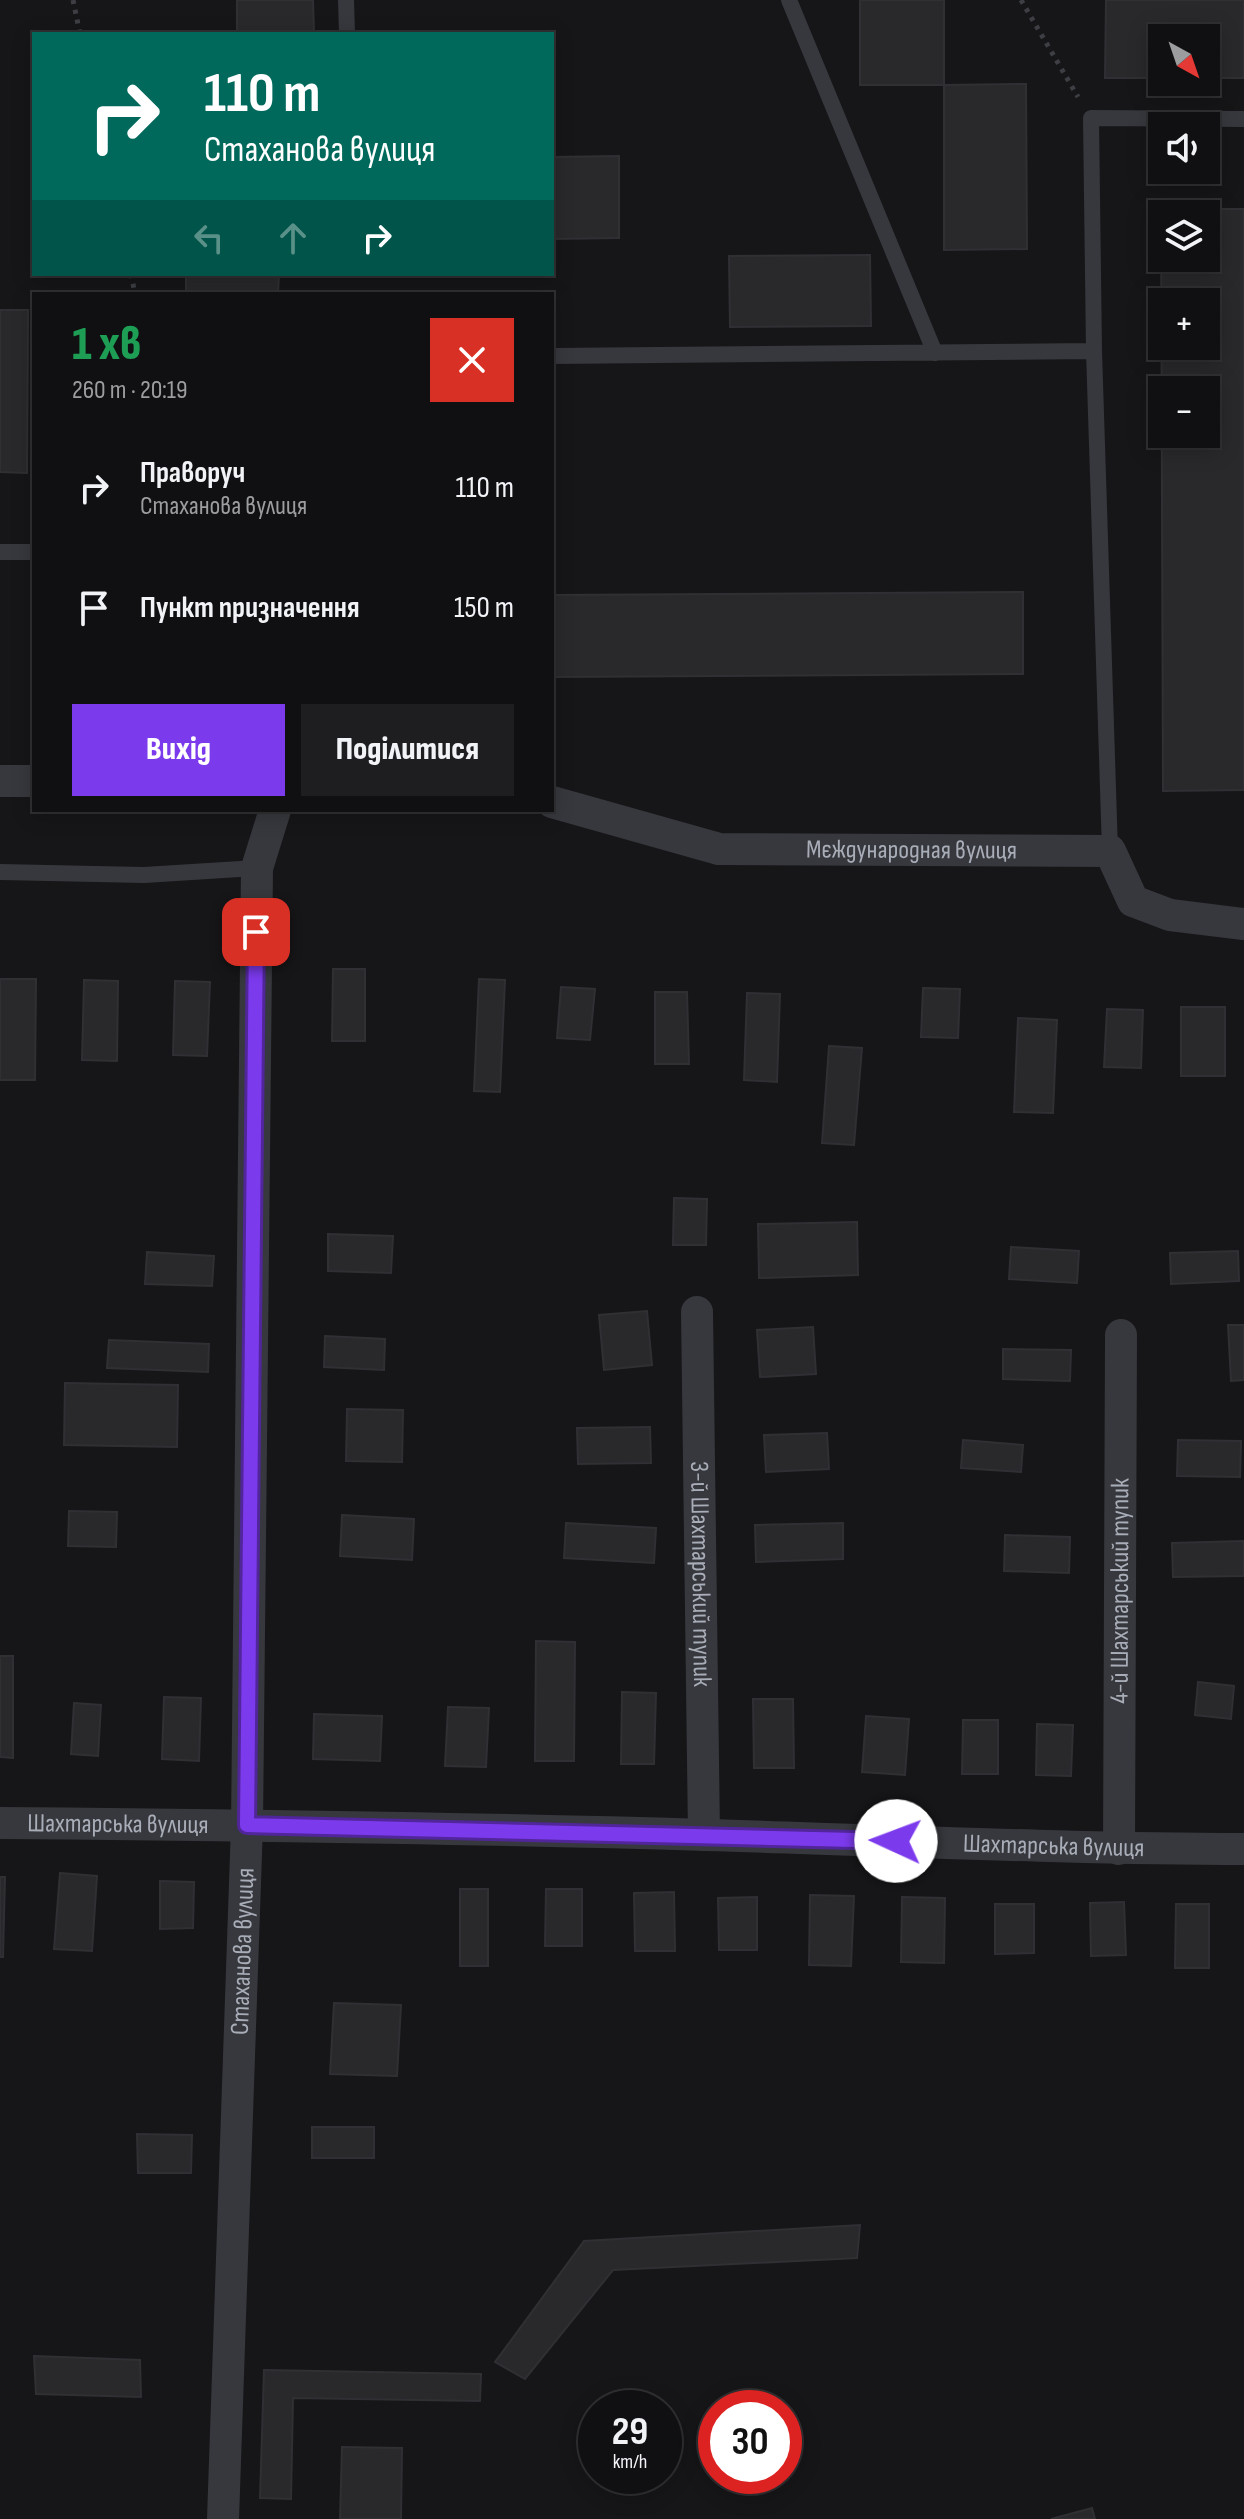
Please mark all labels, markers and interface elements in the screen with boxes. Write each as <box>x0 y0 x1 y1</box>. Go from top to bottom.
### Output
north arrow <box>1148 24 1220 96</box>
map controls <box>1148 24 1220 448</box>
text: 110 m <box>204 61 320 128</box>
icon: right <box>72 64 176 168</box>
button: sound <box>1148 112 1220 184</box>
text: Стаханова вулиця <box>204 129 435 172</box>
button: layers <box>1148 200 1220 272</box>
icon: left <box>187 216 231 260</box>
icon: ahead <box>271 216 315 260</box>
icon: right <box>355 216 399 260</box>
button: + <box>1148 288 1220 360</box>
text: 1 хв <box>72 316 141 373</box>
button: close <box>430 318 514 402</box>
text: 260 m · 20:19 <box>72 375 188 406</box>
button: − <box>1148 376 1220 448</box>
text: Праворуч <box>140 455 245 491</box>
icon: right <box>72 466 116 510</box>
text: 110 m <box>456 470 514 506</box>
text: Стаханова вулиця <box>140 491 307 522</box>
icon: arrive <box>72 586 116 630</box>
text: Пункт призначення <box>140 590 360 626</box>
text: 150 m <box>454 590 514 626</box>
button: Вихід <box>72 704 285 796</box>
button: Поділитися <box>301 704 514 796</box>
street label: Мєждународная вулиця <box>806 834 1017 866</box>
pin <box>222 898 290 966</box>
icon: arrive <box>234 910 278 954</box>
street label: 3-й Шахтарський тупик <box>683 1461 718 1687</box>
street label: 4-й Шахтарський тупик <box>1104 1478 1136 1704</box>
position arrow <box>854 1799 938 1883</box>
street label: Шахтарська вулиця <box>27 1808 209 1841</box>
street label: Шахтарська вулиця <box>963 1828 1145 1864</box>
street label: Стаханова вулиця <box>224 1867 261 2035</box>
speed limit sign: 30 <box>698 2390 802 2494</box>
text: 29 <box>612 2408 648 2456</box>
text: km/h <box>613 2450 647 2474</box>

